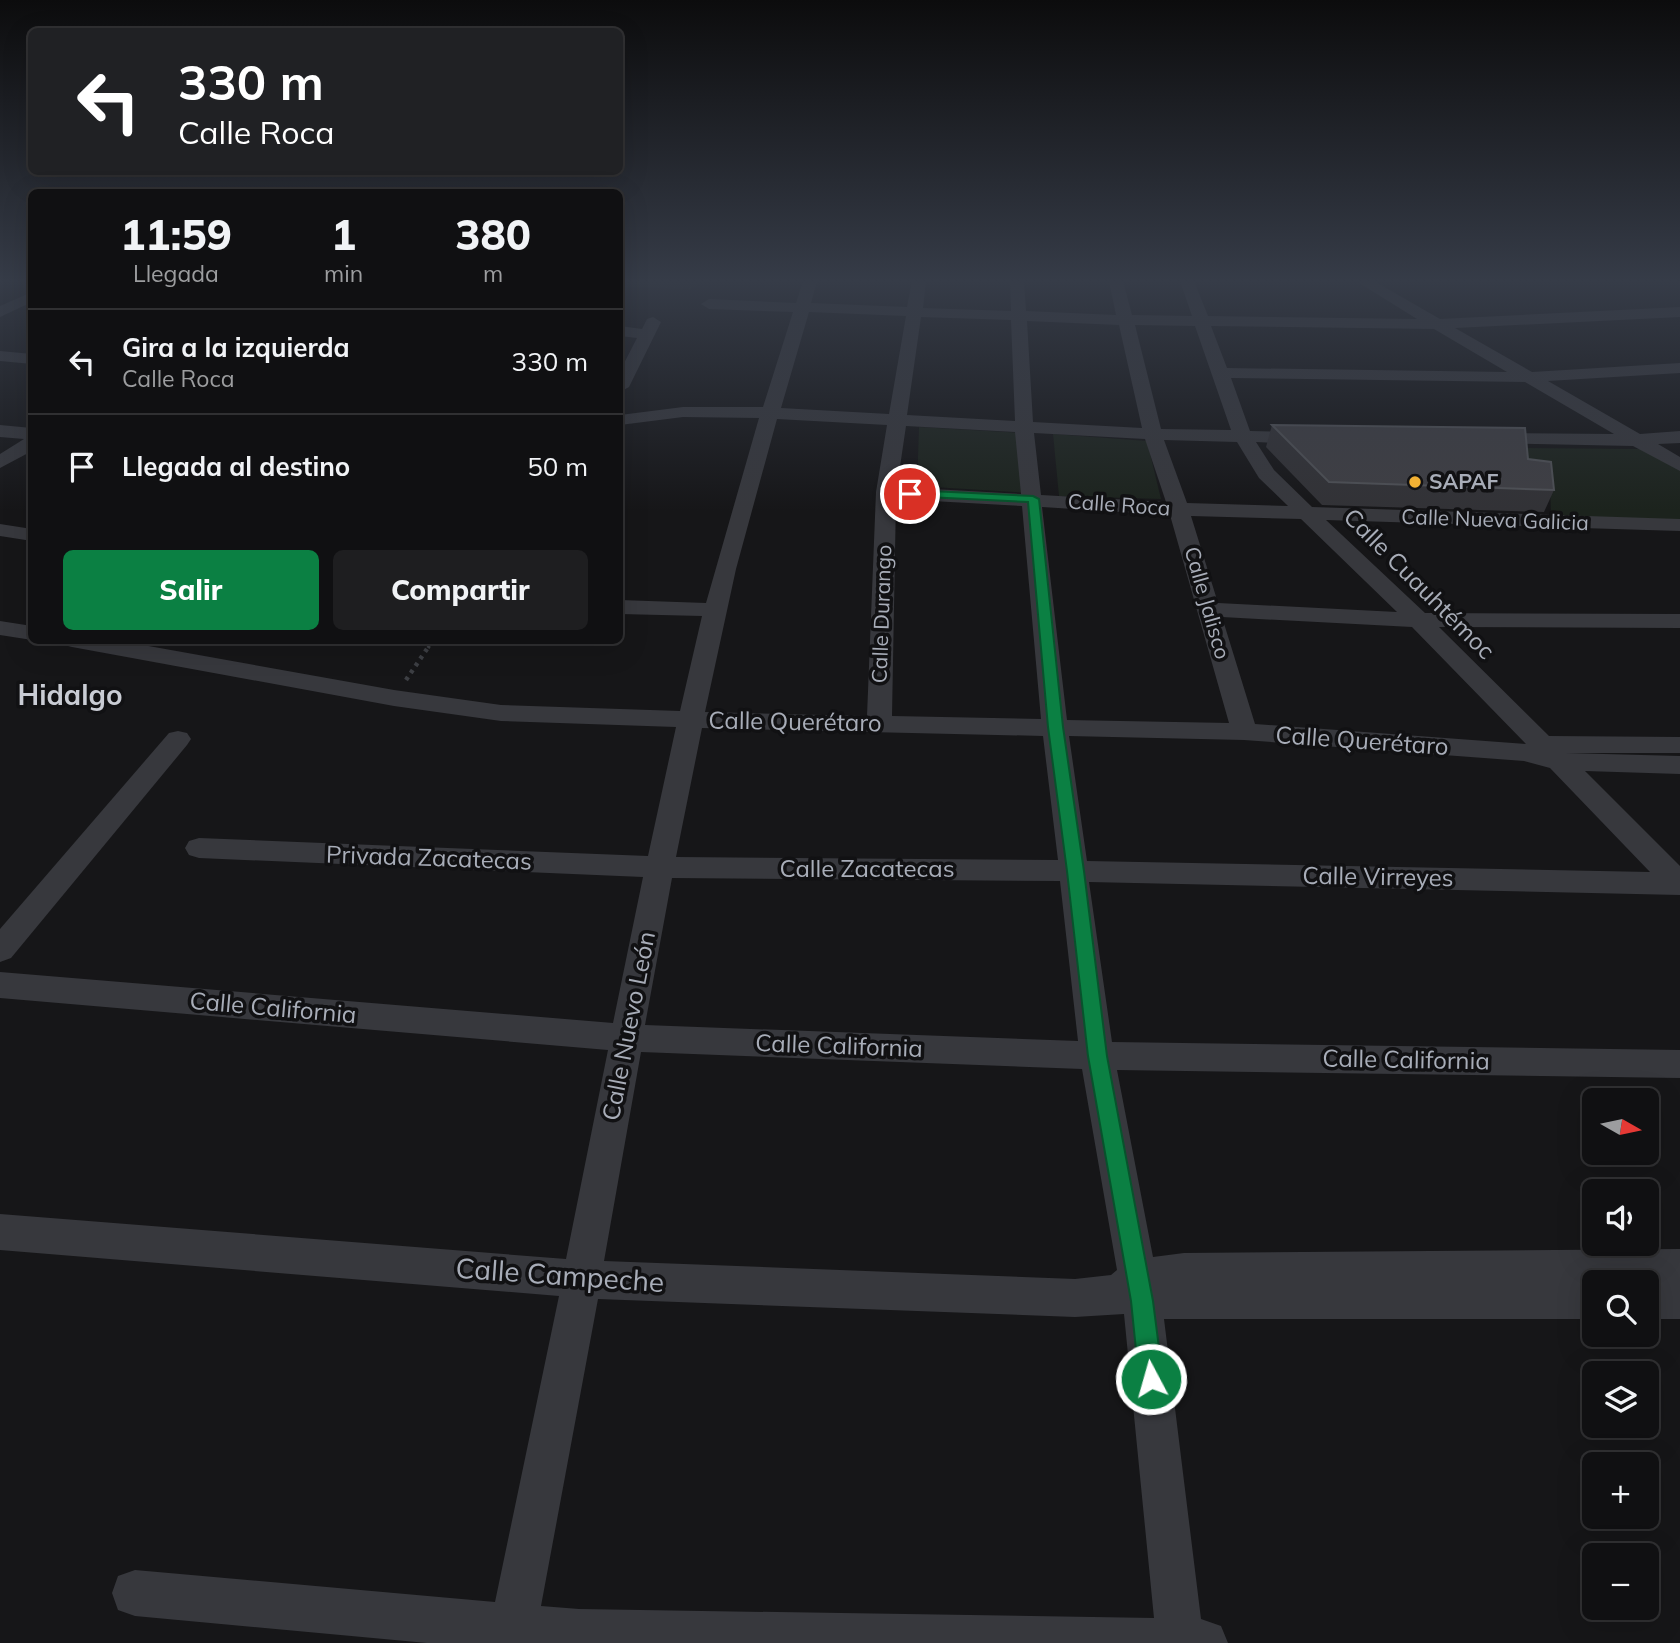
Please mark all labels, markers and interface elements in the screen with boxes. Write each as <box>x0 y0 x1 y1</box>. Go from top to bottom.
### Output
text: 330 m <box>178 51 324 112</box>
icon: left <box>63 56 154 147</box>
text: Calle Roca <box>178 112 335 152</box>
text: 11:59 <box>120 208 232 261</box>
text: 1 <box>331 208 356 261</box>
text: 380 <box>455 208 531 261</box>
text: Llegada <box>133 259 219 288</box>
text: min <box>324 259 363 288</box>
text: m <box>483 259 503 288</box>
text: Gira a la izquierda <box>122 331 350 364</box>
icon: left <box>63 343 101 381</box>
text: 330 m <box>512 345 588 378</box>
text: Calle Roca <box>122 364 235 393</box>
icon: arrive <box>63 448 101 486</box>
text: Llegada al destino <box>122 450 350 483</box>
text: 50 m <box>527 450 588 483</box>
pin <box>880 464 940 524</box>
place label: SAPAF <box>1429 468 1498 494</box>
marker: SAPAF <box>1407 474 1423 490</box>
icon: arrive <box>891 475 929 513</box>
street label: Calle Roca <box>1067 487 1171 521</box>
street label: Calle Cuauhtémoc <box>1338 501 1502 665</box>
street label: Calle Nueva Galicia <box>1401 503 1589 535</box>
street label: Calle Durango <box>866 544 896 684</box>
street label: Calle Jalisco <box>1180 544 1236 662</box>
button: Salir <box>63 550 319 630</box>
button: Compartir <box>333 550 588 630</box>
district label: Hidalgo <box>17 677 123 712</box>
street label: Calle Querétaro <box>708 704 882 738</box>
street label: Calle Querétaro <box>1275 719 1450 761</box>
street label: Privada Zacatecas <box>326 838 532 876</box>
street label: Calle Zacatecas <box>779 853 955 883</box>
street label: Calle Virreyes <box>1302 860 1454 892</box>
street label: Calle Nuevo León <box>595 929 661 1123</box>
street label: Calle California <box>188 985 358 1029</box>
street label: Calle California <box>755 1027 923 1063</box>
street label: Calle California <box>1322 1043 1490 1075</box>
north arrow <box>1582 1088 1659 1166</box>
map controls <box>1582 1088 1659 1620</box>
button: sound <box>1582 1179 1659 1256</box>
street label: Calle Campeche <box>455 1250 665 1299</box>
button: search <box>1582 1270 1659 1347</box>
position arrow <box>1114 1342 1188 1416</box>
button: layers <box>1582 1361 1659 1438</box>
button: + <box>1582 1452 1659 1529</box>
button: − <box>1582 1543 1659 1620</box>

